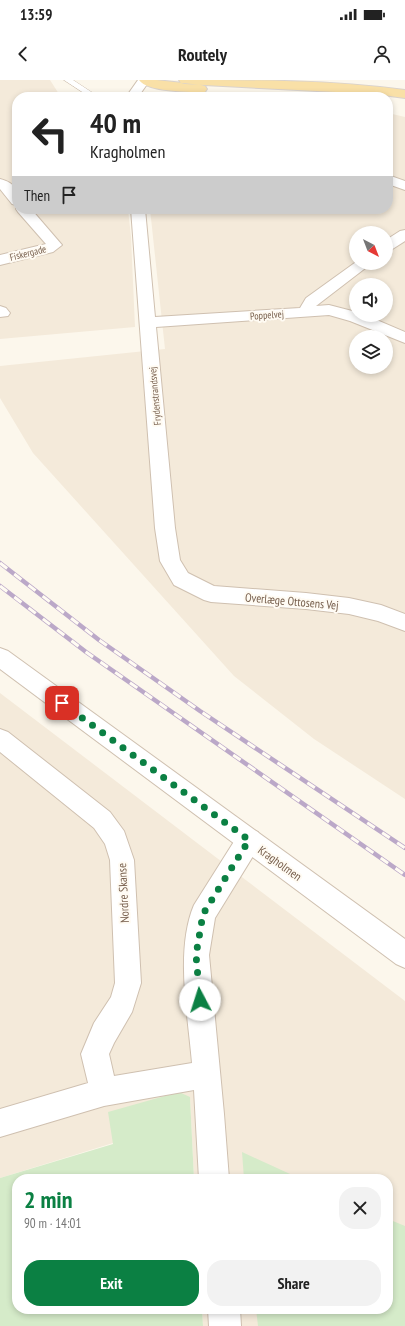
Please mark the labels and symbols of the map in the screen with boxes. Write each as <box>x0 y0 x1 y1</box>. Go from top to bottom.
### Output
north arrow <box>349 226 393 270</box>
street label: Fiskergade <box>8 242 48 264</box>
street label: Poppelvej <box>250 307 284 323</box>
street label: Frydenstrandsvej <box>146 366 164 426</box>
street label: Overlæge Ottosens Vej <box>245 589 339 613</box>
pin <box>45 686 79 720</box>
street label: Kragholmen <box>255 842 305 884</box>
street label: Nordre Skanse <box>114 863 132 923</box>
position arrow <box>179 979 221 1021</box>

